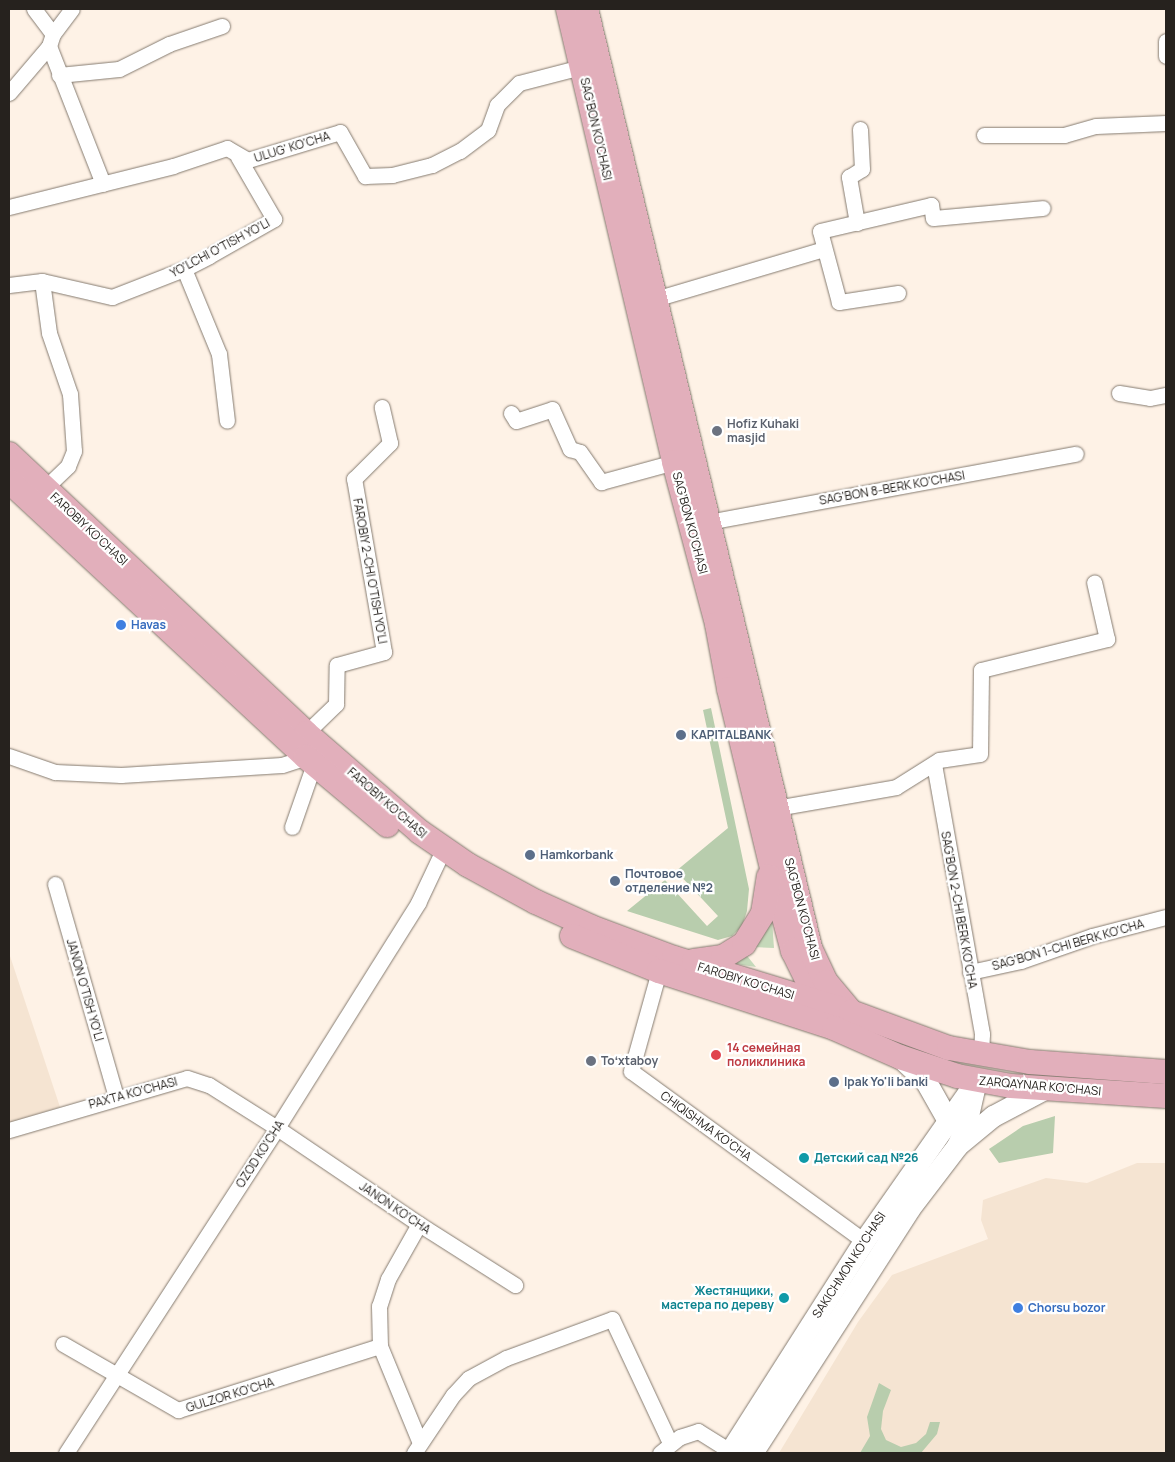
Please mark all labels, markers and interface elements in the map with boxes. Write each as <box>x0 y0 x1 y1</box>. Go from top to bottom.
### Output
street label: SAG’BON KO’CHASI <box>577 76 615 182</box>
street label: ULUG' KO'CHA <box>252 129 332 165</box>
street label: YO'LCHI O'TISH YO'LI <box>168 216 272 280</box>
place label: Hofiz Kuhaki masjid <box>727 417 799 445</box>
marker: Hofiz Kuhaki masjid <box>711 425 723 437</box>
street label: SAG'BON 8-BERK KO'CHASI <box>818 468 966 508</box>
street label: SAG’BON KO’CHASI <box>669 470 711 576</box>
street label: FAROBIY KO'CHASI <box>47 489 131 569</box>
street label: FAROBIY 2-CHI O'TISH YO'LI <box>350 497 390 645</box>
place label: Havas <box>131 618 166 632</box>
marker: Havas <box>115 619 127 631</box>
place label: KAPITALBANK <box>691 728 771 742</box>
marker: KAPITALBANK <box>675 729 687 741</box>
street label: FAROBIY KO'CHASI <box>344 764 430 842</box>
street label: SAG'BON 2-CHI BERK KO'CHA <box>938 830 980 990</box>
place label: Hamkorbank <box>540 848 613 862</box>
marker: Hamkorbank <box>524 849 536 861</box>
street label: SAG’BON KO’CHASI <box>781 856 823 962</box>
place label: Почтовое отделение №2 <box>625 867 713 895</box>
marker: Почтовое отделение №2 <box>609 875 621 887</box>
street label: SAG'BON 1-CHI BERK KO'CHA <box>990 916 1146 974</box>
street label: JANON O'TISH YO'LI <box>63 937 107 1043</box>
street label: FAROBIY KO'CHASI <box>696 959 796 1003</box>
place label: 14 семейная поликлиника <box>727 1041 805 1069</box>
marker: 14 семейная поликлиника <box>709 1048 723 1062</box>
place label: Toʻxtaboy <box>601 1054 658 1068</box>
marker: Toʻxtaboy <box>585 1055 597 1067</box>
street label: ZARQAYNAR KO'CHASI <box>978 1073 1102 1099</box>
street label: PAXTA KO‘CHASI <box>87 1074 179 1112</box>
place label: Ipak Yo'li banki <box>844 1075 928 1089</box>
marker: Ipak Yo'li banki <box>828 1076 840 1088</box>
street label: CHIQISHMA KO'CHA <box>658 1088 754 1164</box>
street label: OZOD KO'CHA <box>233 1118 287 1190</box>
place label: Детский сад №26 <box>814 1151 919 1165</box>
marker: Детский сад №26 <box>798 1152 810 1164</box>
street label: JANON KO'CHA <box>357 1179 433 1237</box>
street label: SAKICHMON KO'CHASI <box>809 1209 889 1321</box>
place label: Жестянщики, мастера по дереву <box>661 1284 774 1312</box>
marker: Жестянщики, мастера по дереву <box>778 1292 790 1304</box>
place label: Chorsu bozor <box>1028 1301 1105 1315</box>
marker: Chorsu bozor <box>1012 1302 1024 1314</box>
street label: GULZOR KO'CHA <box>184 1375 276 1415</box>

